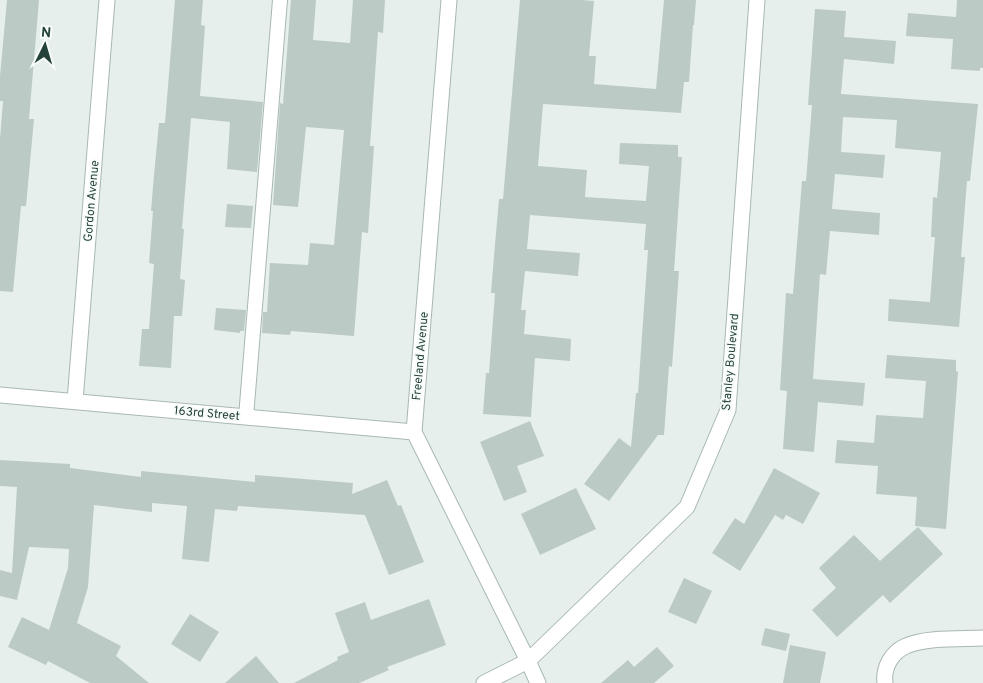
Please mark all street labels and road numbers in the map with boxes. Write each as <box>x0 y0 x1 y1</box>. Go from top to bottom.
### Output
street label: Gordon Avenue <box>80 160 104 243</box>
street label: Freeland Avenue <box>409 311 433 401</box>
street label: Stanley Boulevard <box>719 313 743 411</box>
street label: 163rd Street <box>173 403 240 425</box>

